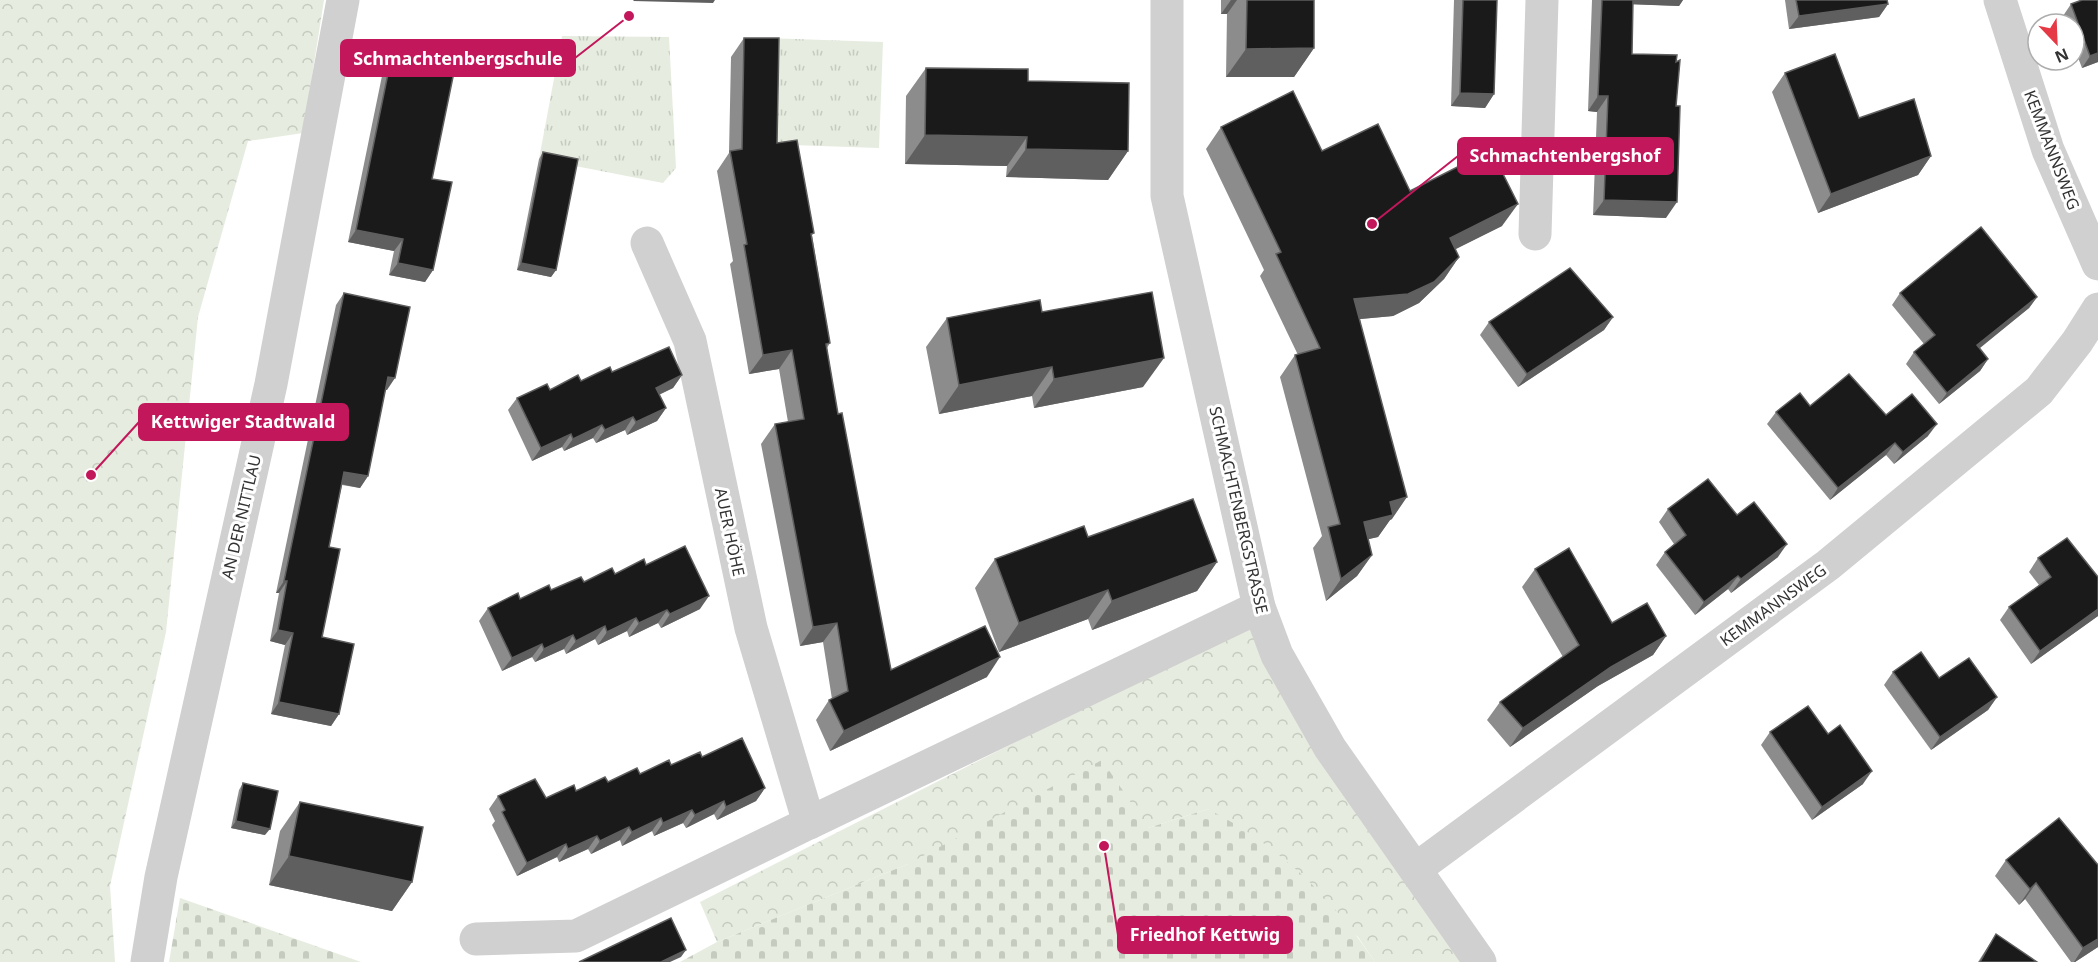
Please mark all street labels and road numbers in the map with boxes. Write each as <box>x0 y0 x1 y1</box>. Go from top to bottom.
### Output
street label: KEMMANNSWEG <box>2019 87 2085 213</box>
street label: SCHMACHTENBERGSTRASSE <box>1204 404 1274 616</box>
street label: AN DER NITTLAU <box>216 453 266 581</box>
street label: AUER HÖHE <box>710 486 750 578</box>
street label: KEMMANNSWEG <box>1715 559 1831 651</box>

